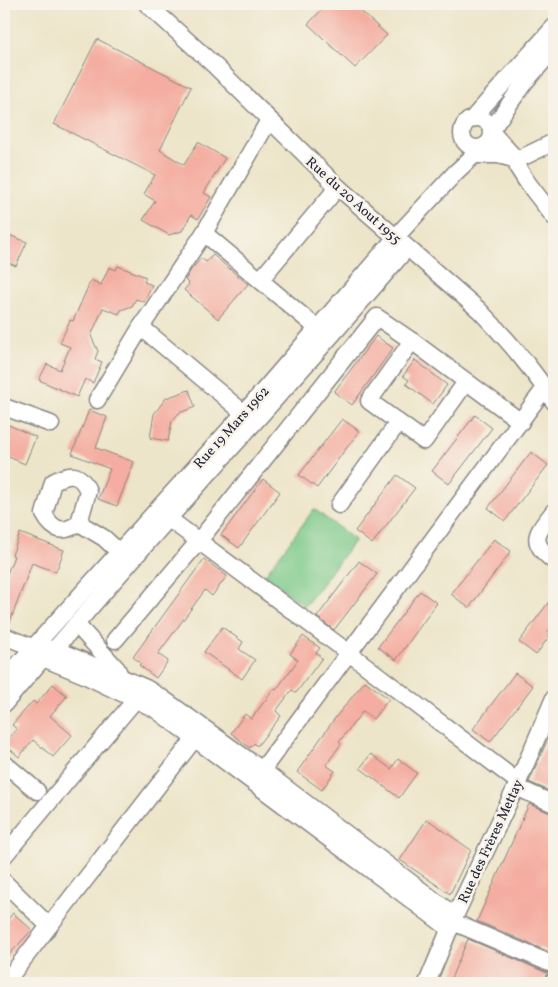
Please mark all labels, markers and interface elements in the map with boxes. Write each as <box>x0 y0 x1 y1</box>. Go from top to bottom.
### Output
street label: Rue du 20 Aout 1955 <box>301 153 405 249</box>
street label: Rue 19 Mars 1962 <box>190 383 274 473</box>
street label: Rue des Frères Mettay <box>454 776 529 907</box>

